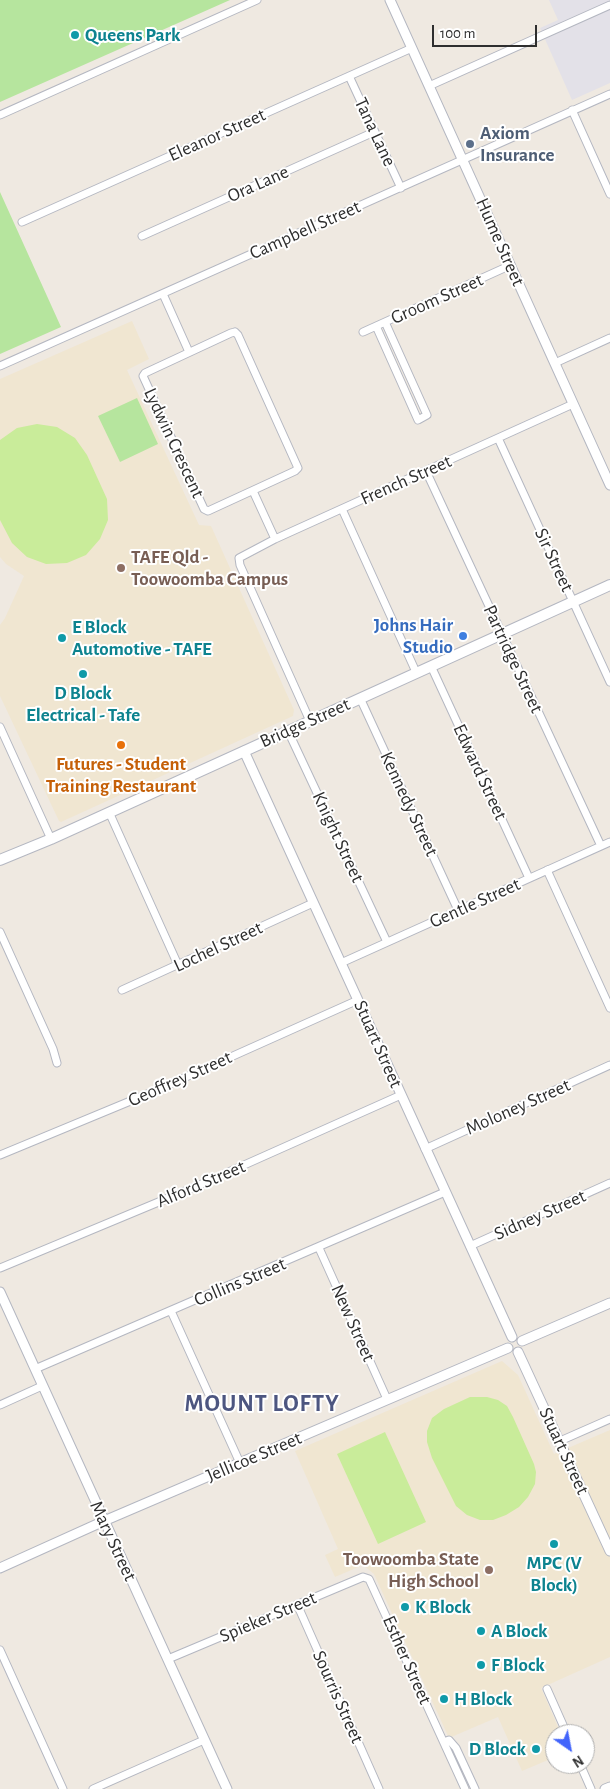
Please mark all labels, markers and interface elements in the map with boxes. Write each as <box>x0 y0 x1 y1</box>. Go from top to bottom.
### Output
scale bar <box>435 15 540 47</box>
place label: Queens Park <box>85 24 180 46</box>
text: 100 m <box>440 26 475 41</box>
marker: Queens Park <box>69 29 81 41</box>
street label: Tana Lane <box>349 94 401 170</box>
street label: Eleanor Street <box>165 103 269 167</box>
place label: Axiom Insurance <box>480 122 554 166</box>
marker: Axiom Insurance <box>464 138 476 150</box>
street label: Ora Lane <box>224 160 292 208</box>
street label: Hume Street <box>470 194 530 290</box>
street label: Campbell Street <box>246 195 364 265</box>
street label: Groom Street <box>387 269 487 329</box>
street label: Lydwin Crescent <box>139 384 209 502</box>
street label: French Street <box>357 450 455 510</box>
street label: Sir Street <box>529 525 579 595</box>
place label: TAFE Qld - Toowoomba Campus <box>131 546 288 590</box>
marker: TAFE Qld - Toowoomba Campus <box>115 562 127 574</box>
street label: Partridge Street <box>478 601 548 717</box>
place label: Johns Hair Studio <box>374 614 453 658</box>
place label: E Block Automotive - TAFE <box>72 616 212 660</box>
marker: Johns Hair Studio <box>457 630 469 642</box>
marker: E Block Automotive - TAFE <box>56 632 68 644</box>
marker: D Block Electrical - Tafe <box>77 668 89 680</box>
place label: D Block Electrical - Tafe <box>26 682 140 726</box>
street label: Bridge Street <box>256 693 354 753</box>
street label: Edward Street <box>448 720 512 824</box>
marker: Futures - Student Training Restaurant <box>115 739 127 751</box>
street label: Kennedy Street <box>375 748 443 860</box>
place label: Futures - Student Training Restaurant <box>46 753 196 797</box>
street label: Knight Street <box>307 788 369 886</box>
street label: Gentle Street <box>426 873 524 933</box>
street label: Lochel Street <box>170 916 266 978</box>
street label: Stuart Street <box>349 997 407 1091</box>
street label: Geoffrey Street <box>125 1046 235 1112</box>
street label: Moloney Street <box>462 1074 574 1140</box>
street label: Alford Street <box>153 1155 249 1213</box>
street label: Sidney Street <box>491 1185 589 1245</box>
street label: Collins Street <box>191 1252 289 1312</box>
street label: New Street <box>326 1281 380 1365</box>
district label: MOUNT LOFTY <box>183 1390 341 1418</box>
street label: Stuart Street <box>534 1404 594 1498</box>
street label: Jellicoe Street <box>203 1427 305 1487</box>
street label: Mary Street <box>85 1497 141 1585</box>
marker: MPC (V Block) <box>548 1538 560 1550</box>
place label: Toowoomba State High School <box>343 1548 479 1592</box>
place label: MPC (V Block) <box>526 1552 582 1596</box>
marker: Toowoomba State High School <box>483 1564 495 1576</box>
street label: Spieker Street <box>216 1586 320 1648</box>
place label: K Block <box>415 1596 471 1618</box>
marker: K Block <box>399 1601 411 1613</box>
street label: Esther Street <box>377 1612 437 1708</box>
place label: A Block <box>491 1620 547 1642</box>
marker: A Block <box>475 1625 487 1637</box>
street label: Sourris Street <box>307 1647 369 1747</box>
place label: F Block <box>491 1654 545 1676</box>
marker: F Block <box>475 1659 487 1671</box>
place label: H Block <box>454 1688 512 1710</box>
marker: H Block <box>438 1693 450 1705</box>
north arrow <box>545 1724 595 1774</box>
place label: D Block <box>469 1738 526 1760</box>
marker: D Block <box>530 1743 542 1755</box>
text: N <box>570 1752 586 1769</box>

